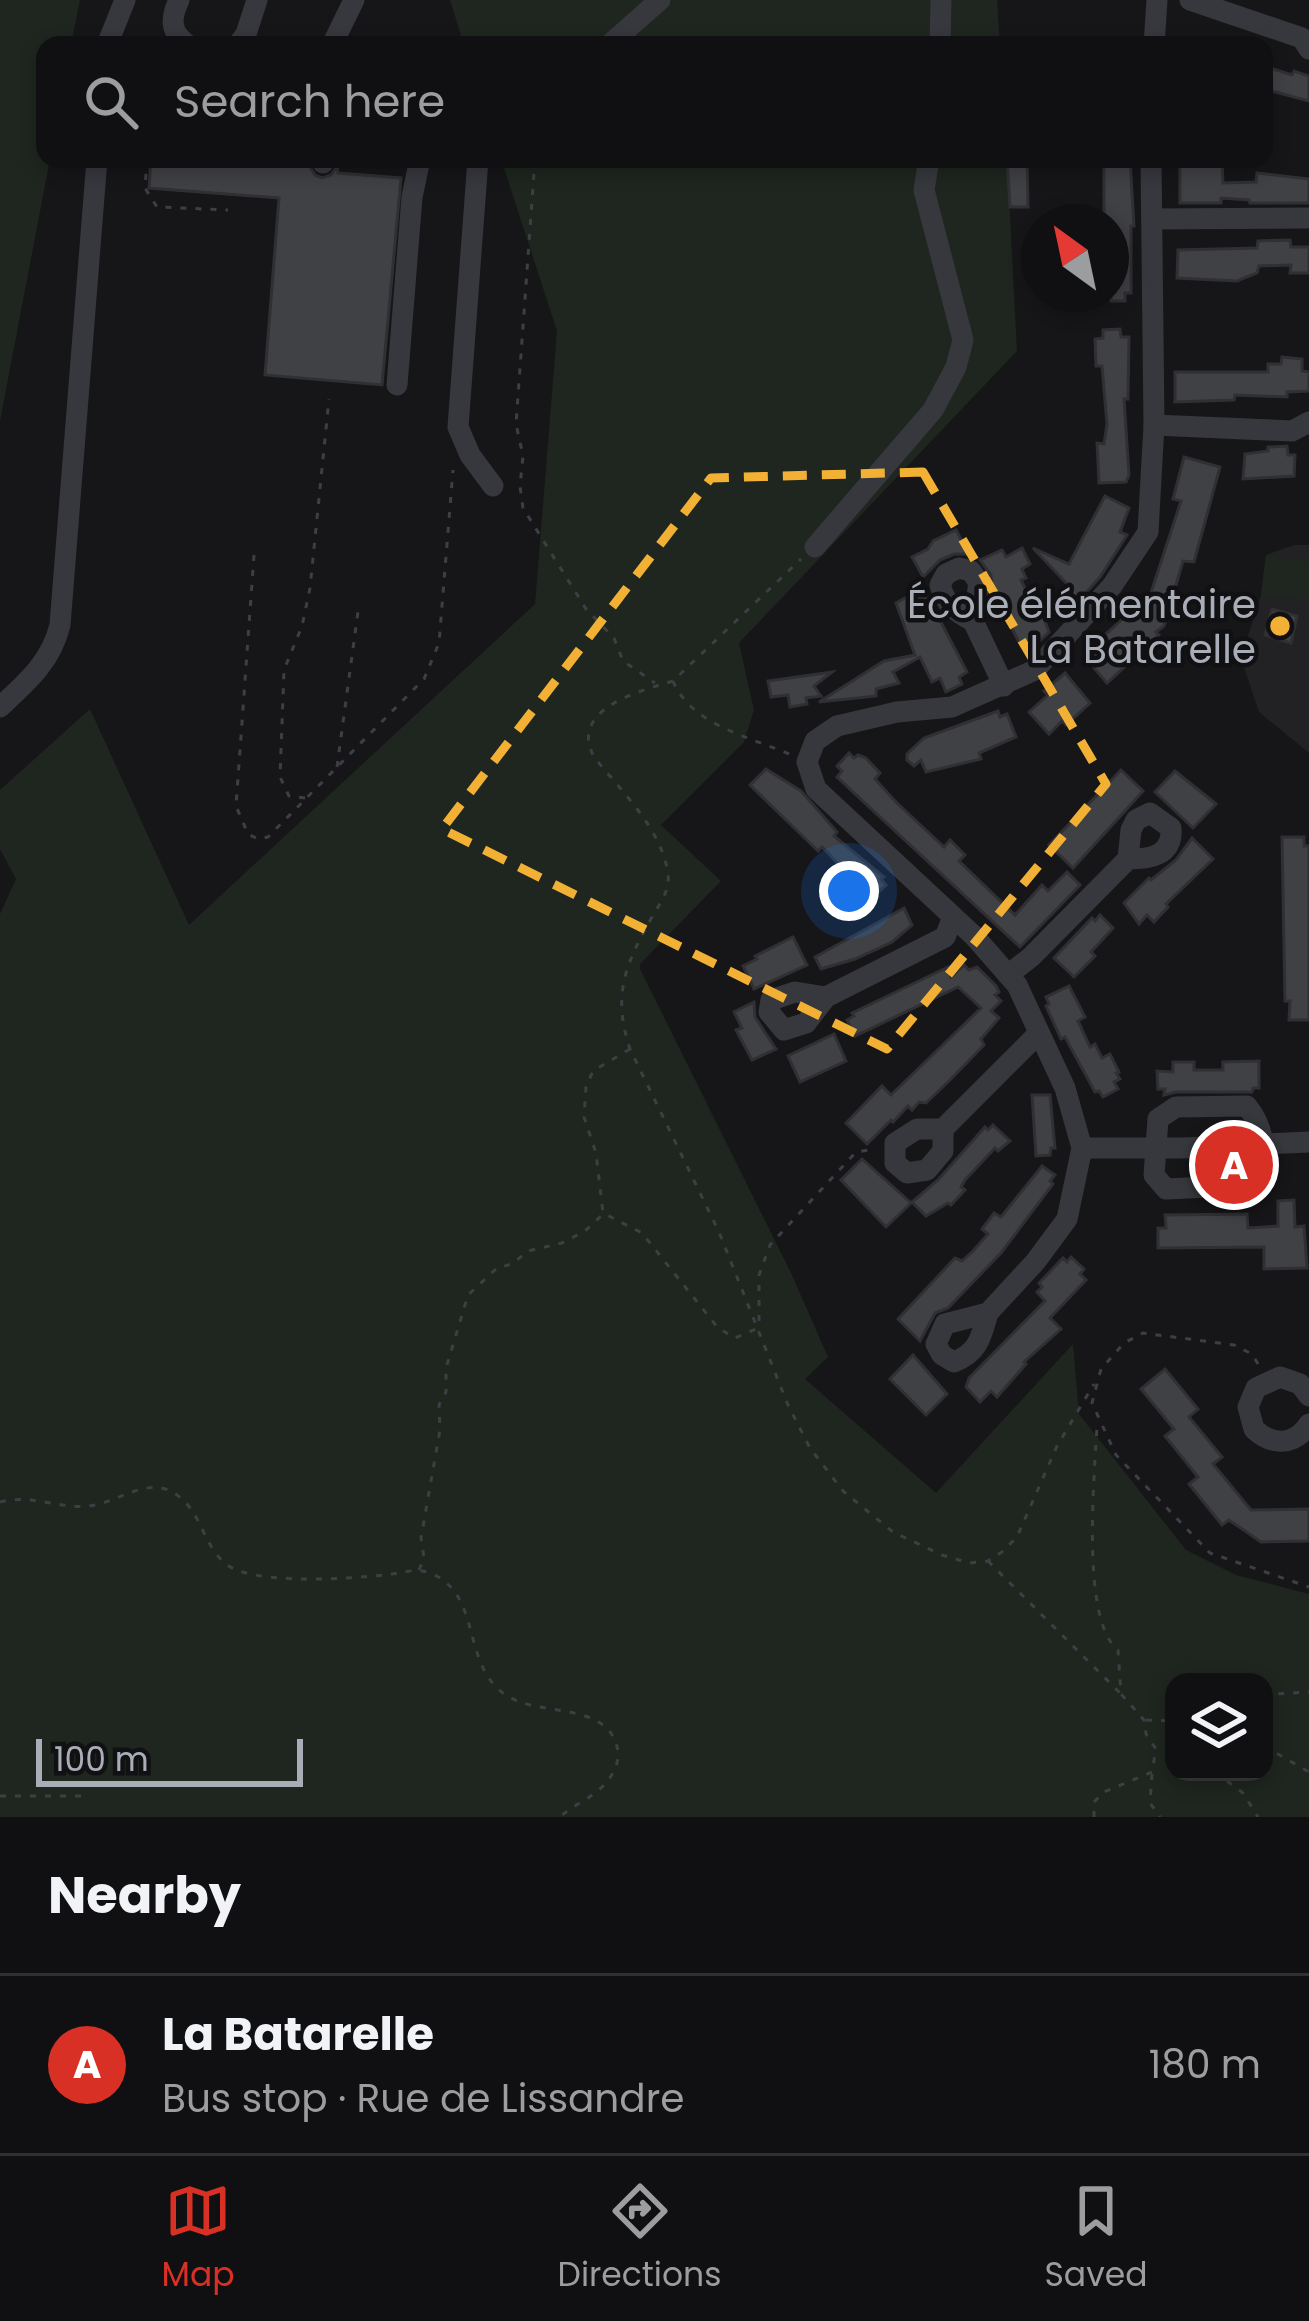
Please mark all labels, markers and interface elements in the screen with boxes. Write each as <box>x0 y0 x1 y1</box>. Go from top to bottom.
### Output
search box <box>36 36 1273 168</box>
icon: search <box>78 69 144 135</box>
text: Search here <box>174 70 445 133</box>
north arrow <box>1021 204 1129 312</box>
place label: École élémentaire La Batarelle <box>907 577 1256 677</box>
marker: École élémentaire La Batarelle <box>1267 613 1293 639</box>
your location <box>819 861 879 921</box>
pin: A <box>1195 1120 1273 1210</box>
map controls <box>1165 1673 1273 1781</box>
button: layers <box>1165 1673 1273 1781</box>
scale bar <box>36 1733 303 1786</box>
text: 100 m <box>54 1736 149 1783</box>
text: Nearby <box>48 1859 241 1931</box>
text: La Batarelle <box>162 2003 434 2066</box>
text: A <box>73 2037 101 2092</box>
text: 180 m <box>1149 2037 1261 2092</box>
text: Bus stop · Rue de Lissandre <box>162 2071 684 2126</box>
tab: Map <box>162 2178 235 2300</box>
tab: Directions <box>558 2178 721 2300</box>
tab: Saved <box>1045 2178 1147 2300</box>

